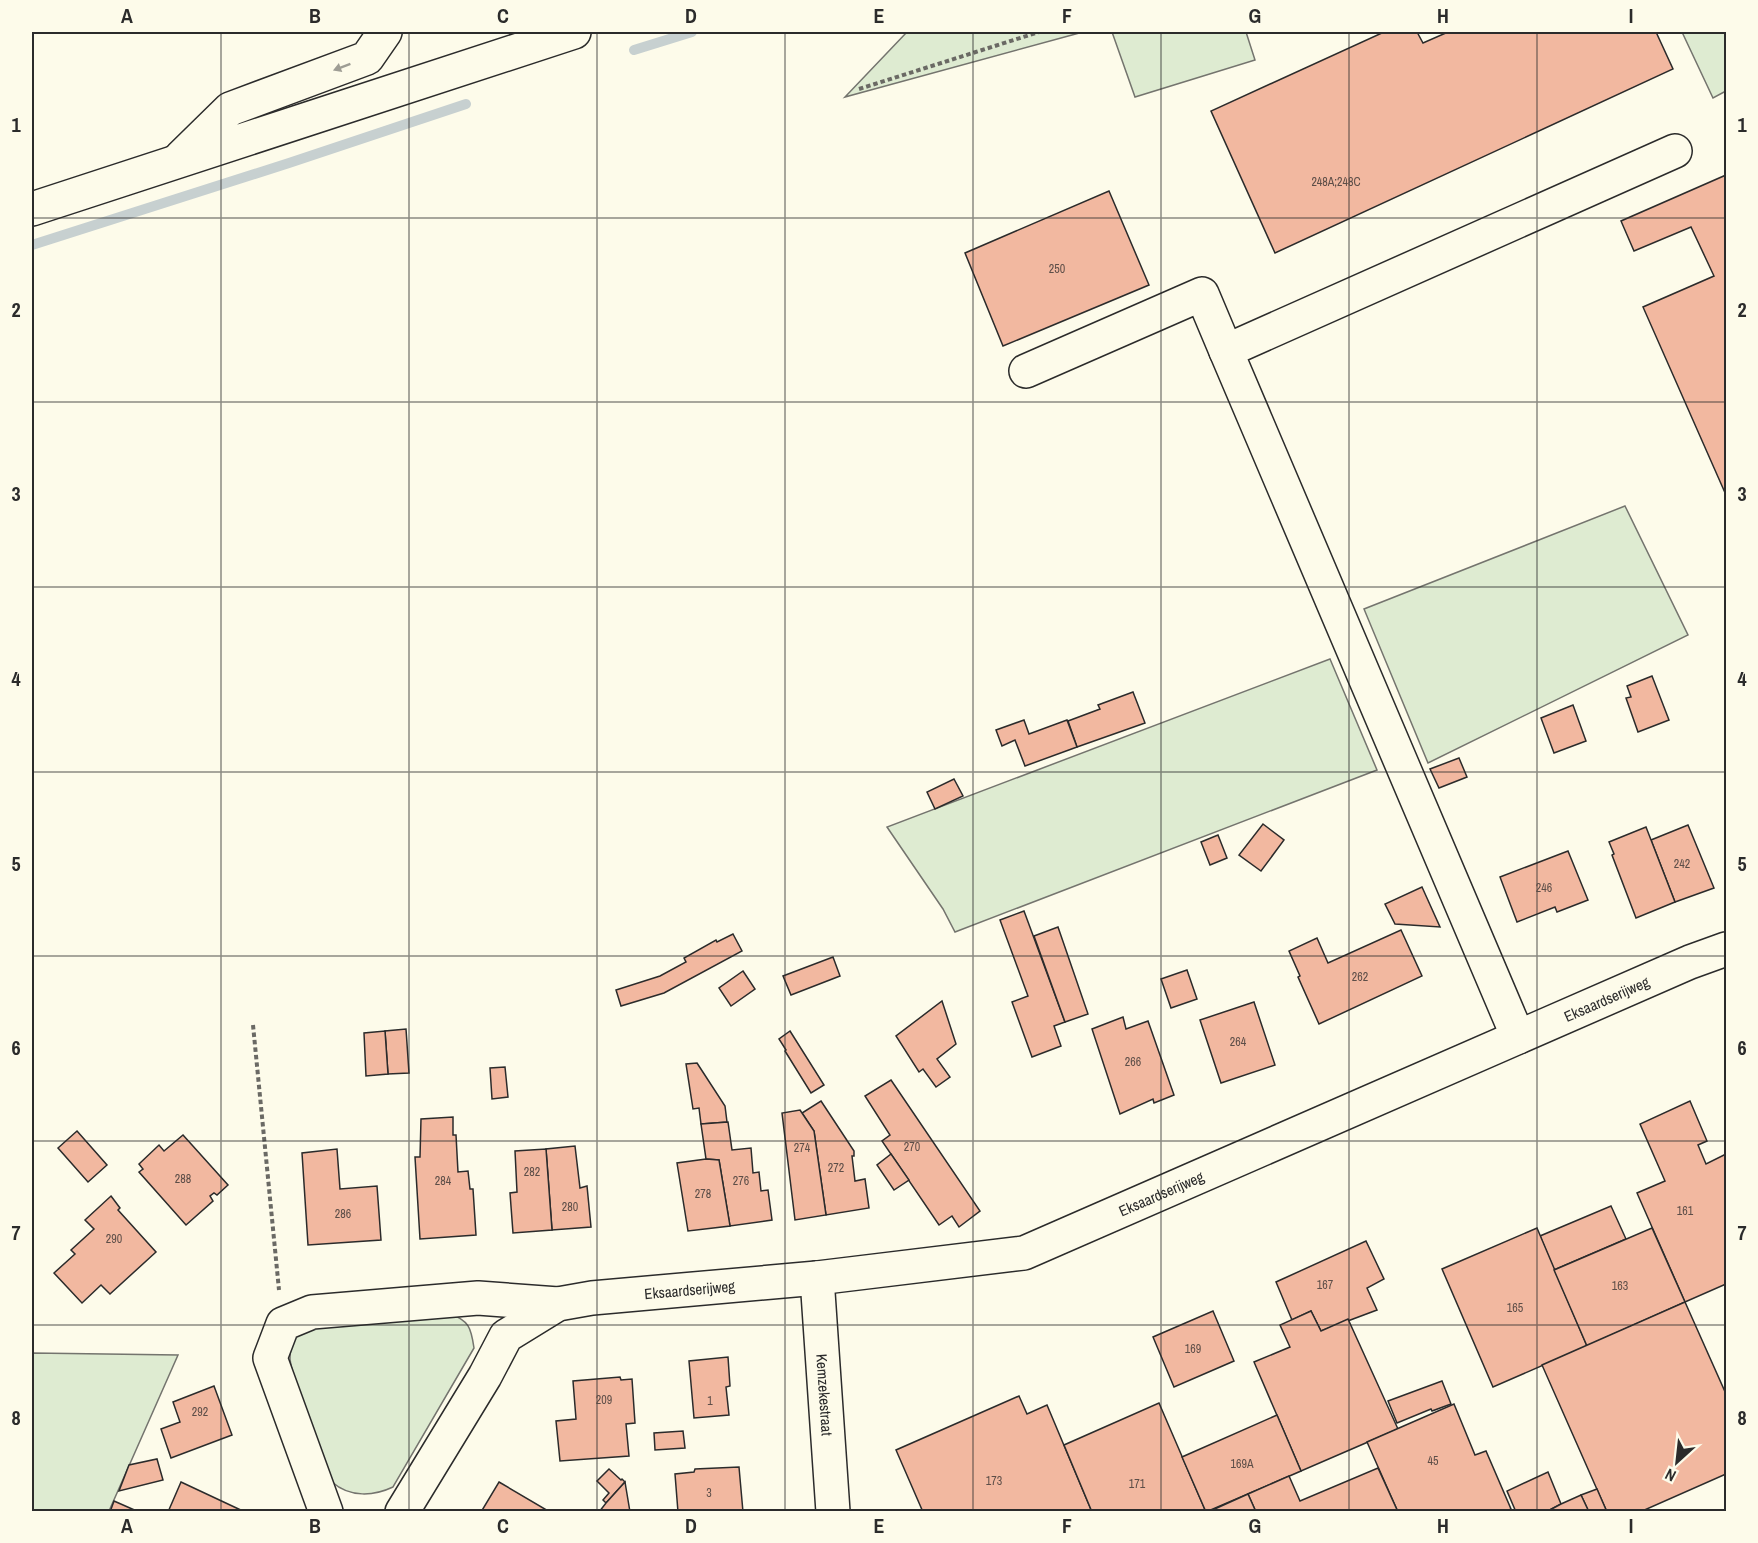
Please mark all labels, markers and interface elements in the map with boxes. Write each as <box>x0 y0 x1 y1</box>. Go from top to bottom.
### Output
text: A <box>121 2 133 29</box>
text: B <box>309 2 321 29</box>
text: C <box>497 2 509 29</box>
text: D <box>685 2 697 29</box>
text: E <box>874 2 885 29</box>
text: F <box>1062 2 1072 29</box>
text: G <box>1249 2 1261 29</box>
text: H <box>1437 2 1449 29</box>
text: I <box>1629 2 1633 29</box>
one-way arrow <box>333 63 351 72</box>
text: 1 <box>11 111 21 138</box>
text: 1 <box>1737 111 1747 138</box>
house number: 248A;248C <box>1311 174 1361 190</box>
house number: 250 <box>1049 261 1065 277</box>
text: 2 <box>11 296 21 323</box>
text: 2 <box>1737 296 1747 323</box>
text: 3 <box>11 480 21 507</box>
text: 3 <box>1737 480 1747 507</box>
text: 4 <box>11 665 21 692</box>
text: 4 <box>1737 665 1747 692</box>
text: 5 <box>11 850 21 877</box>
text: 5 <box>1737 850 1747 877</box>
house number: 242 <box>1674 856 1690 872</box>
house number: 246 <box>1536 880 1552 896</box>
house number: 262 <box>1352 969 1368 985</box>
street label: Eksaardserijweg <box>1560 971 1652 1026</box>
text: 6 <box>11 1034 21 1061</box>
house number: 264 <box>1230 1034 1247 1050</box>
text: 6 <box>1737 1034 1747 1061</box>
house number: 266 <box>1125 1054 1141 1070</box>
house number: 270 <box>904 1139 920 1155</box>
house number: 274 <box>794 1140 811 1156</box>
house number: 272 <box>828 1160 844 1176</box>
house number: 282 <box>524 1164 540 1180</box>
street label: Eksaardserijweg <box>1115 1165 1207 1221</box>
house number: 288 <box>175 1171 191 1187</box>
house number: 284 <box>435 1173 452 1189</box>
house number: 276 <box>733 1173 749 1189</box>
house number: 278 <box>695 1186 711 1202</box>
house number: 280 <box>562 1199 578 1215</box>
house number: 161 <box>1677 1203 1694 1219</box>
house number: 286 <box>335 1206 351 1222</box>
text: 7 <box>11 1219 21 1246</box>
text: 7 <box>1737 1219 1747 1246</box>
house number: 290 <box>106 1231 122 1247</box>
street label: Eksaardserijweg <box>643 1275 736 1304</box>
house number: 167 <box>1317 1277 1334 1293</box>
house number: 163 <box>1612 1278 1628 1294</box>
house number: 165 <box>1507 1300 1524 1316</box>
house number: 169 <box>1185 1341 1201 1357</box>
street label: Kemzekestraat <box>812 1353 838 1437</box>
house number: 209 <box>596 1392 612 1408</box>
house number: 1 <box>707 1393 713 1409</box>
text: 8 <box>11 1404 21 1431</box>
house number: 292 <box>192 1404 208 1420</box>
text: 8 <box>1737 1404 1747 1431</box>
north arrow <box>1647 1432 1707 1492</box>
house number: 45 <box>1428 1453 1439 1469</box>
house number: 169A <box>1231 1456 1254 1472</box>
text: N <box>1661 1463 1679 1487</box>
house number: 173 <box>986 1473 1002 1489</box>
house number: 171 <box>1129 1476 1146 1492</box>
house number: 3 <box>706 1485 712 1501</box>
text: A <box>121 1512 133 1539</box>
text: B <box>309 1512 321 1539</box>
text: C <box>497 1512 509 1539</box>
text: D <box>685 1512 697 1539</box>
text: E <box>874 1512 885 1539</box>
text: F <box>1062 1512 1072 1539</box>
text: G <box>1249 1512 1261 1539</box>
text: H <box>1437 1512 1449 1539</box>
text: I <box>1629 1512 1633 1539</box>

